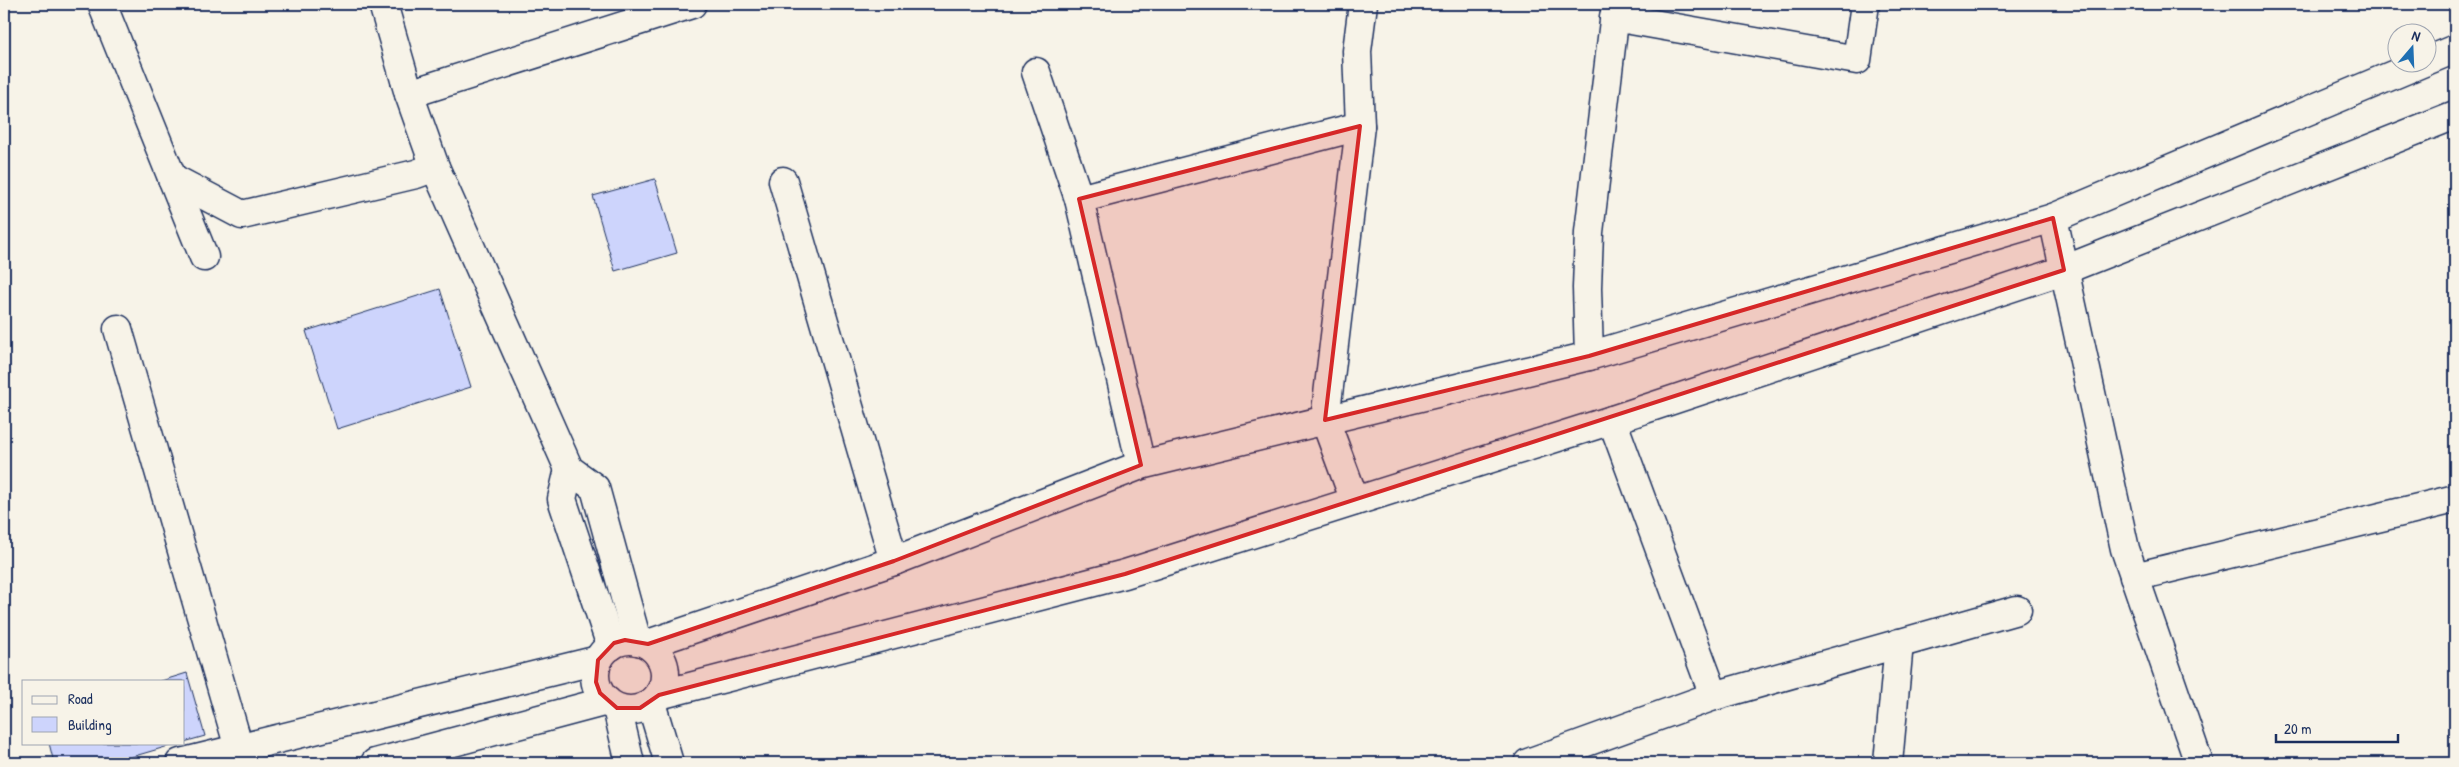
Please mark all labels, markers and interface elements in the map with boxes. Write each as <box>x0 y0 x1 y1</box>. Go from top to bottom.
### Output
north arrow <box>2386 22 2436 72</box>
text: N <box>2410 25 2424 46</box>
legend <box>22 680 185 744</box>
text: Road <box>68 688 93 709</box>
scale bar <box>2276 712 2399 744</box>
text: Building <box>68 714 112 735</box>
text: 20 m <box>2284 718 2311 739</box>

